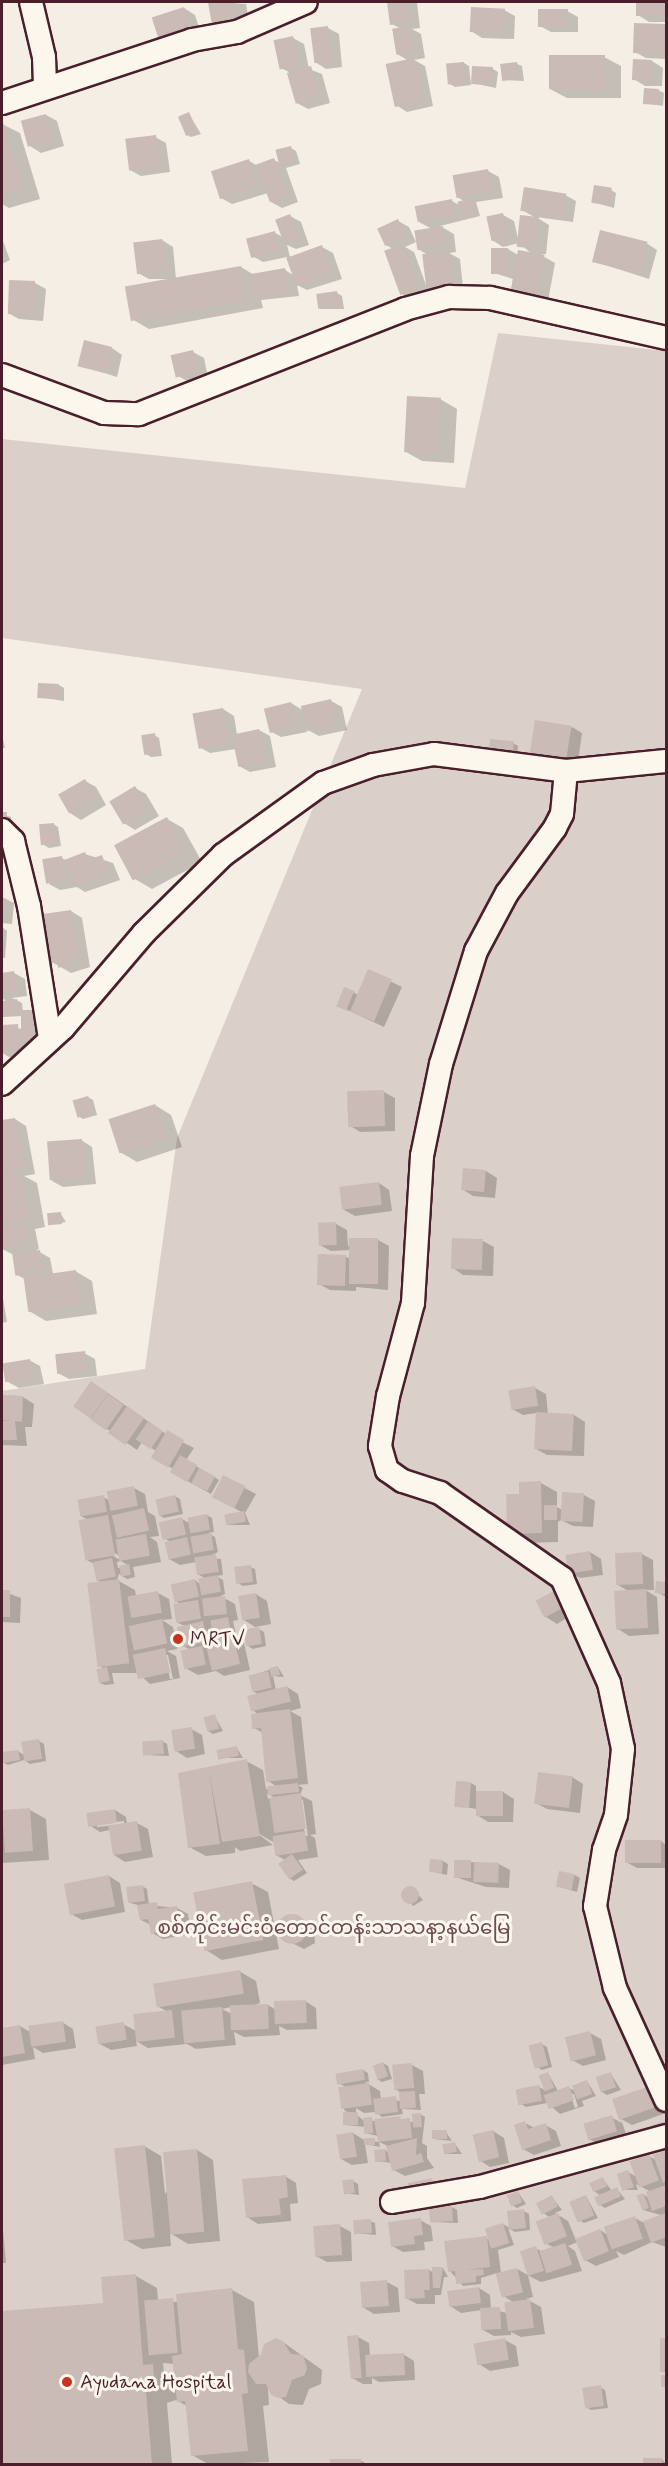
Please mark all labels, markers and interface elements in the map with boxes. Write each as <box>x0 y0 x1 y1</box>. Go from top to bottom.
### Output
place label: MRTV <box>190 1627 245 1651</box>
marker: MRTV <box>171 1632 185 1646</box>
park label: စစ်ကိုင်းမင်းဝံတောင်တန်းသာသနာ့နယ်မြေ <box>157 1916 511 1940</box>
place label: Ayudana Hospital <box>80 2370 234 2394</box>
marker: Ayudana Hospital <box>58 2373 76 2391</box>

